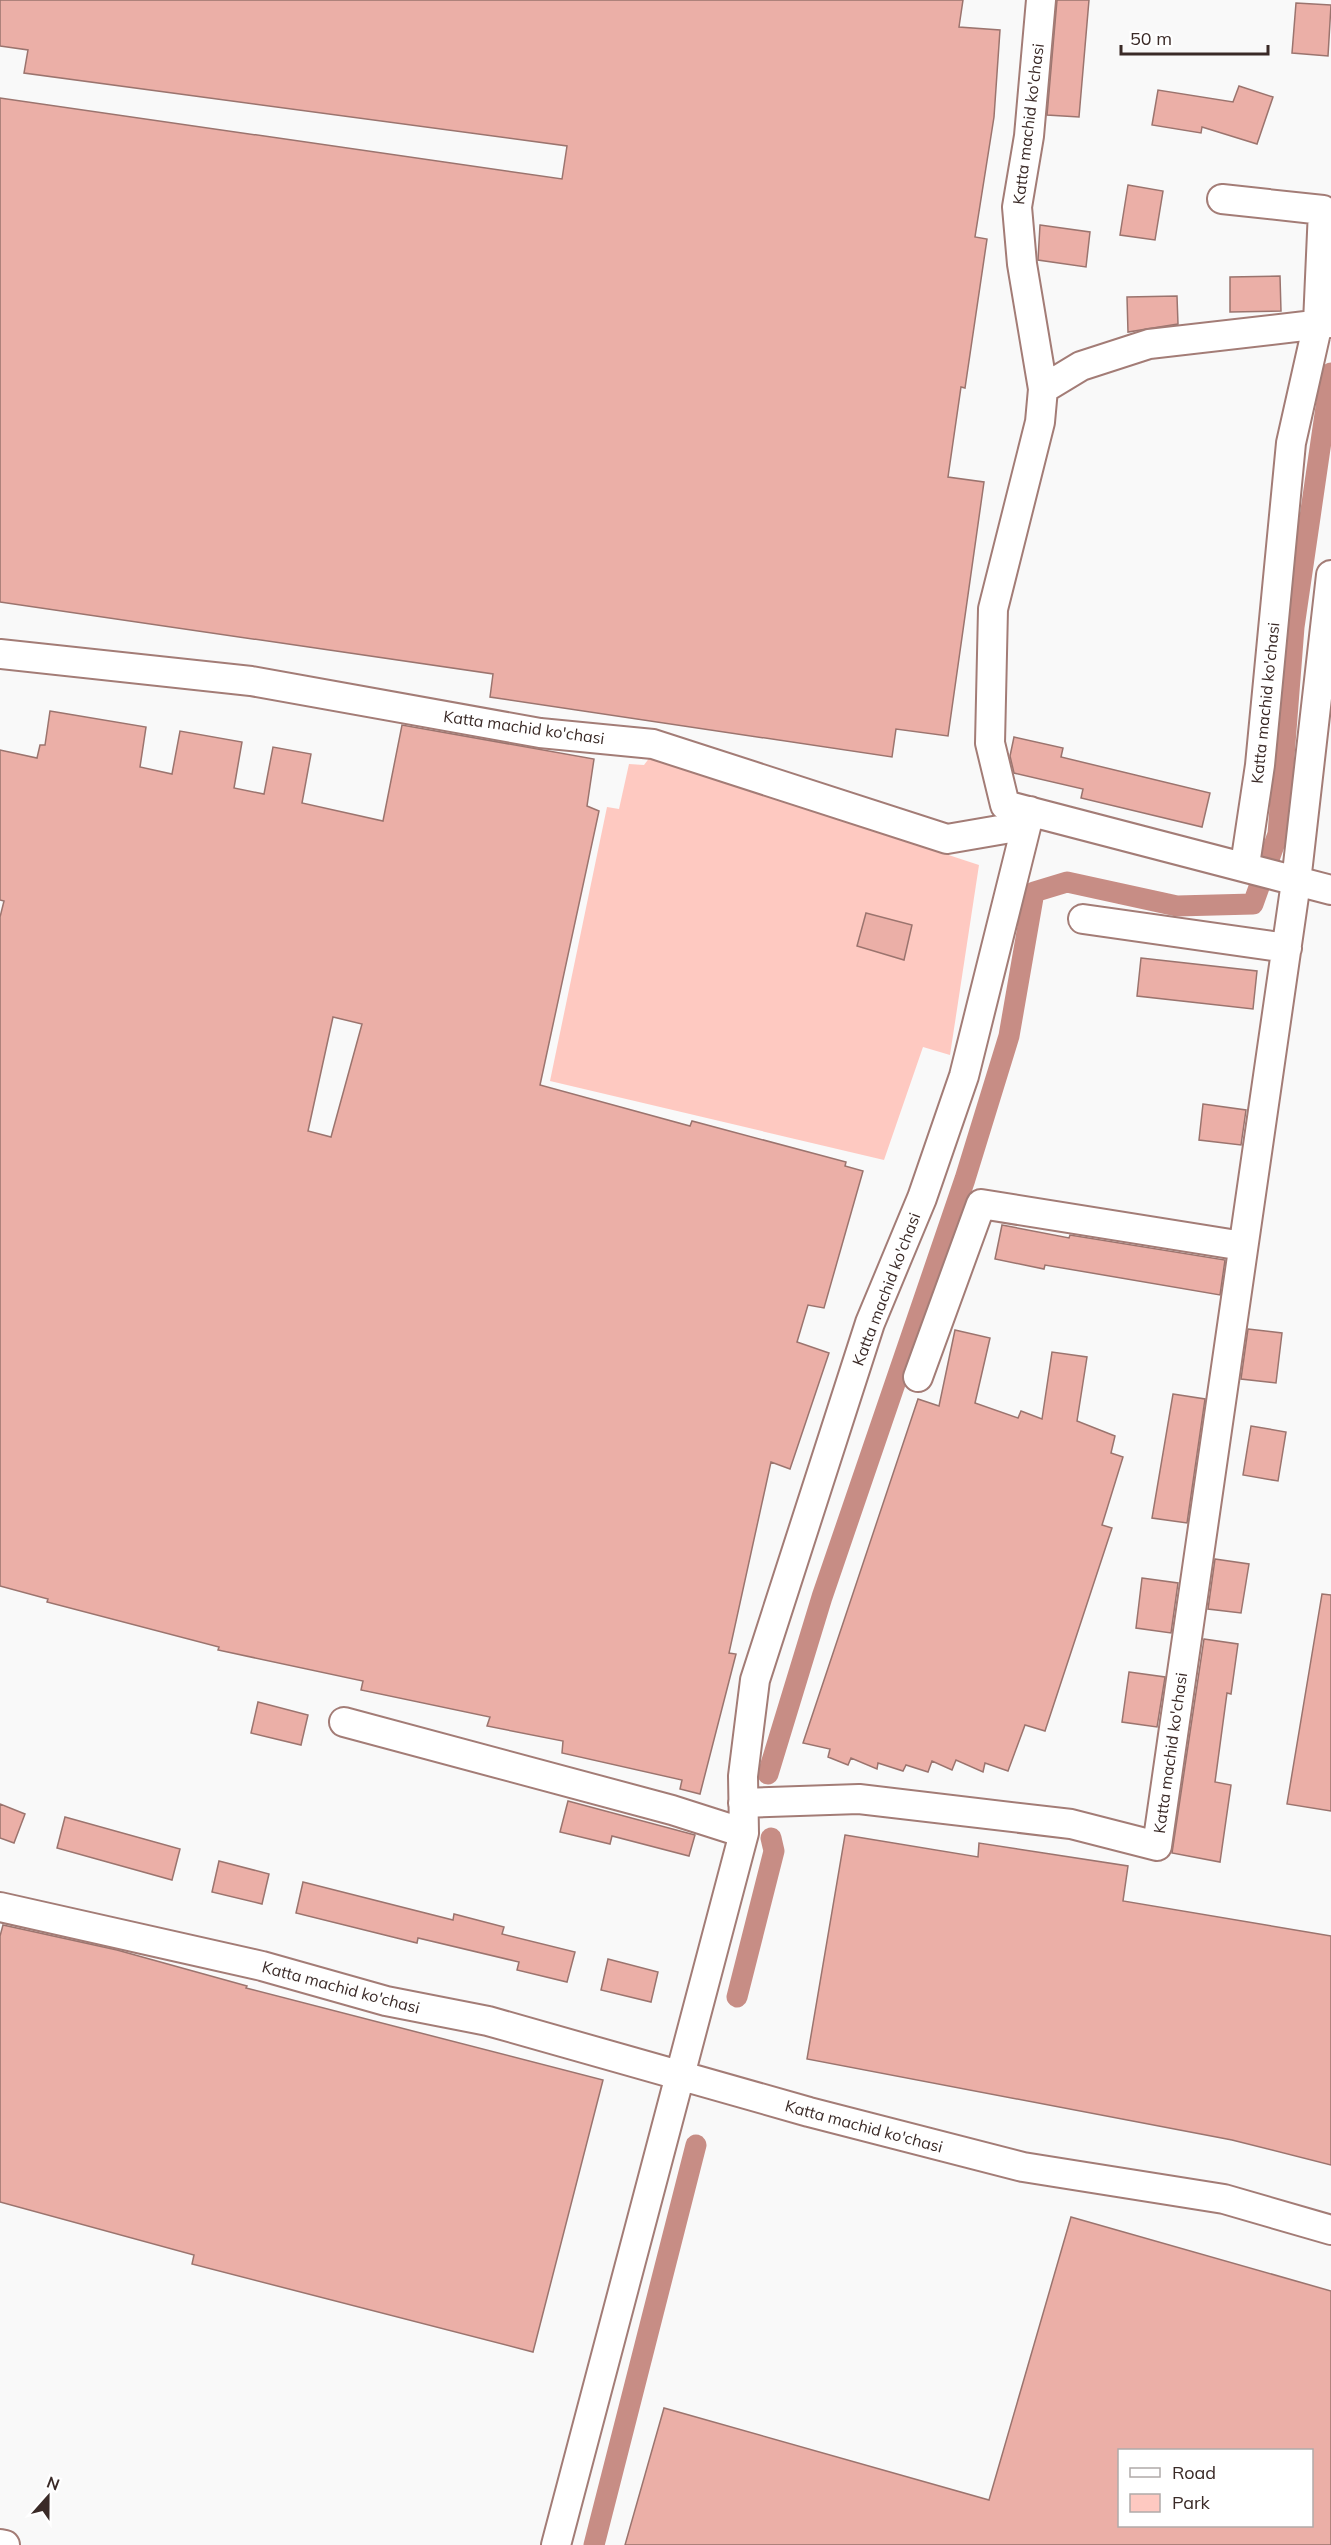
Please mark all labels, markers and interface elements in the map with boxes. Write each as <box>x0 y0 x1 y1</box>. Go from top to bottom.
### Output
scale bar <box>1121 18 1268 56</box>
text: 50 m <box>1130 27 1172 50</box>
street label: Katta machid ko'chasi <box>1008 42 1048 206</box>
street label: Katta machid ko'chasi <box>1247 621 1283 785</box>
street label: Katta machid ko'chasi <box>442 706 606 748</box>
street label: Katta machid ko'chasi <box>848 1210 924 1368</box>
street label: Katta machid ko'chasi <box>1149 1671 1191 1835</box>
street label: Katta machid ko'chasi <box>260 1956 422 2018</box>
street label: Katta machid ko'chasi <box>783 2095 945 2157</box>
legend <box>1118 2449 1313 2527</box>
text: Road <box>1172 2461 1216 2484</box>
north arrow <box>18 2467 78 2527</box>
text: N <box>44 2471 63 2494</box>
text: Park <box>1172 2491 1211 2514</box>

